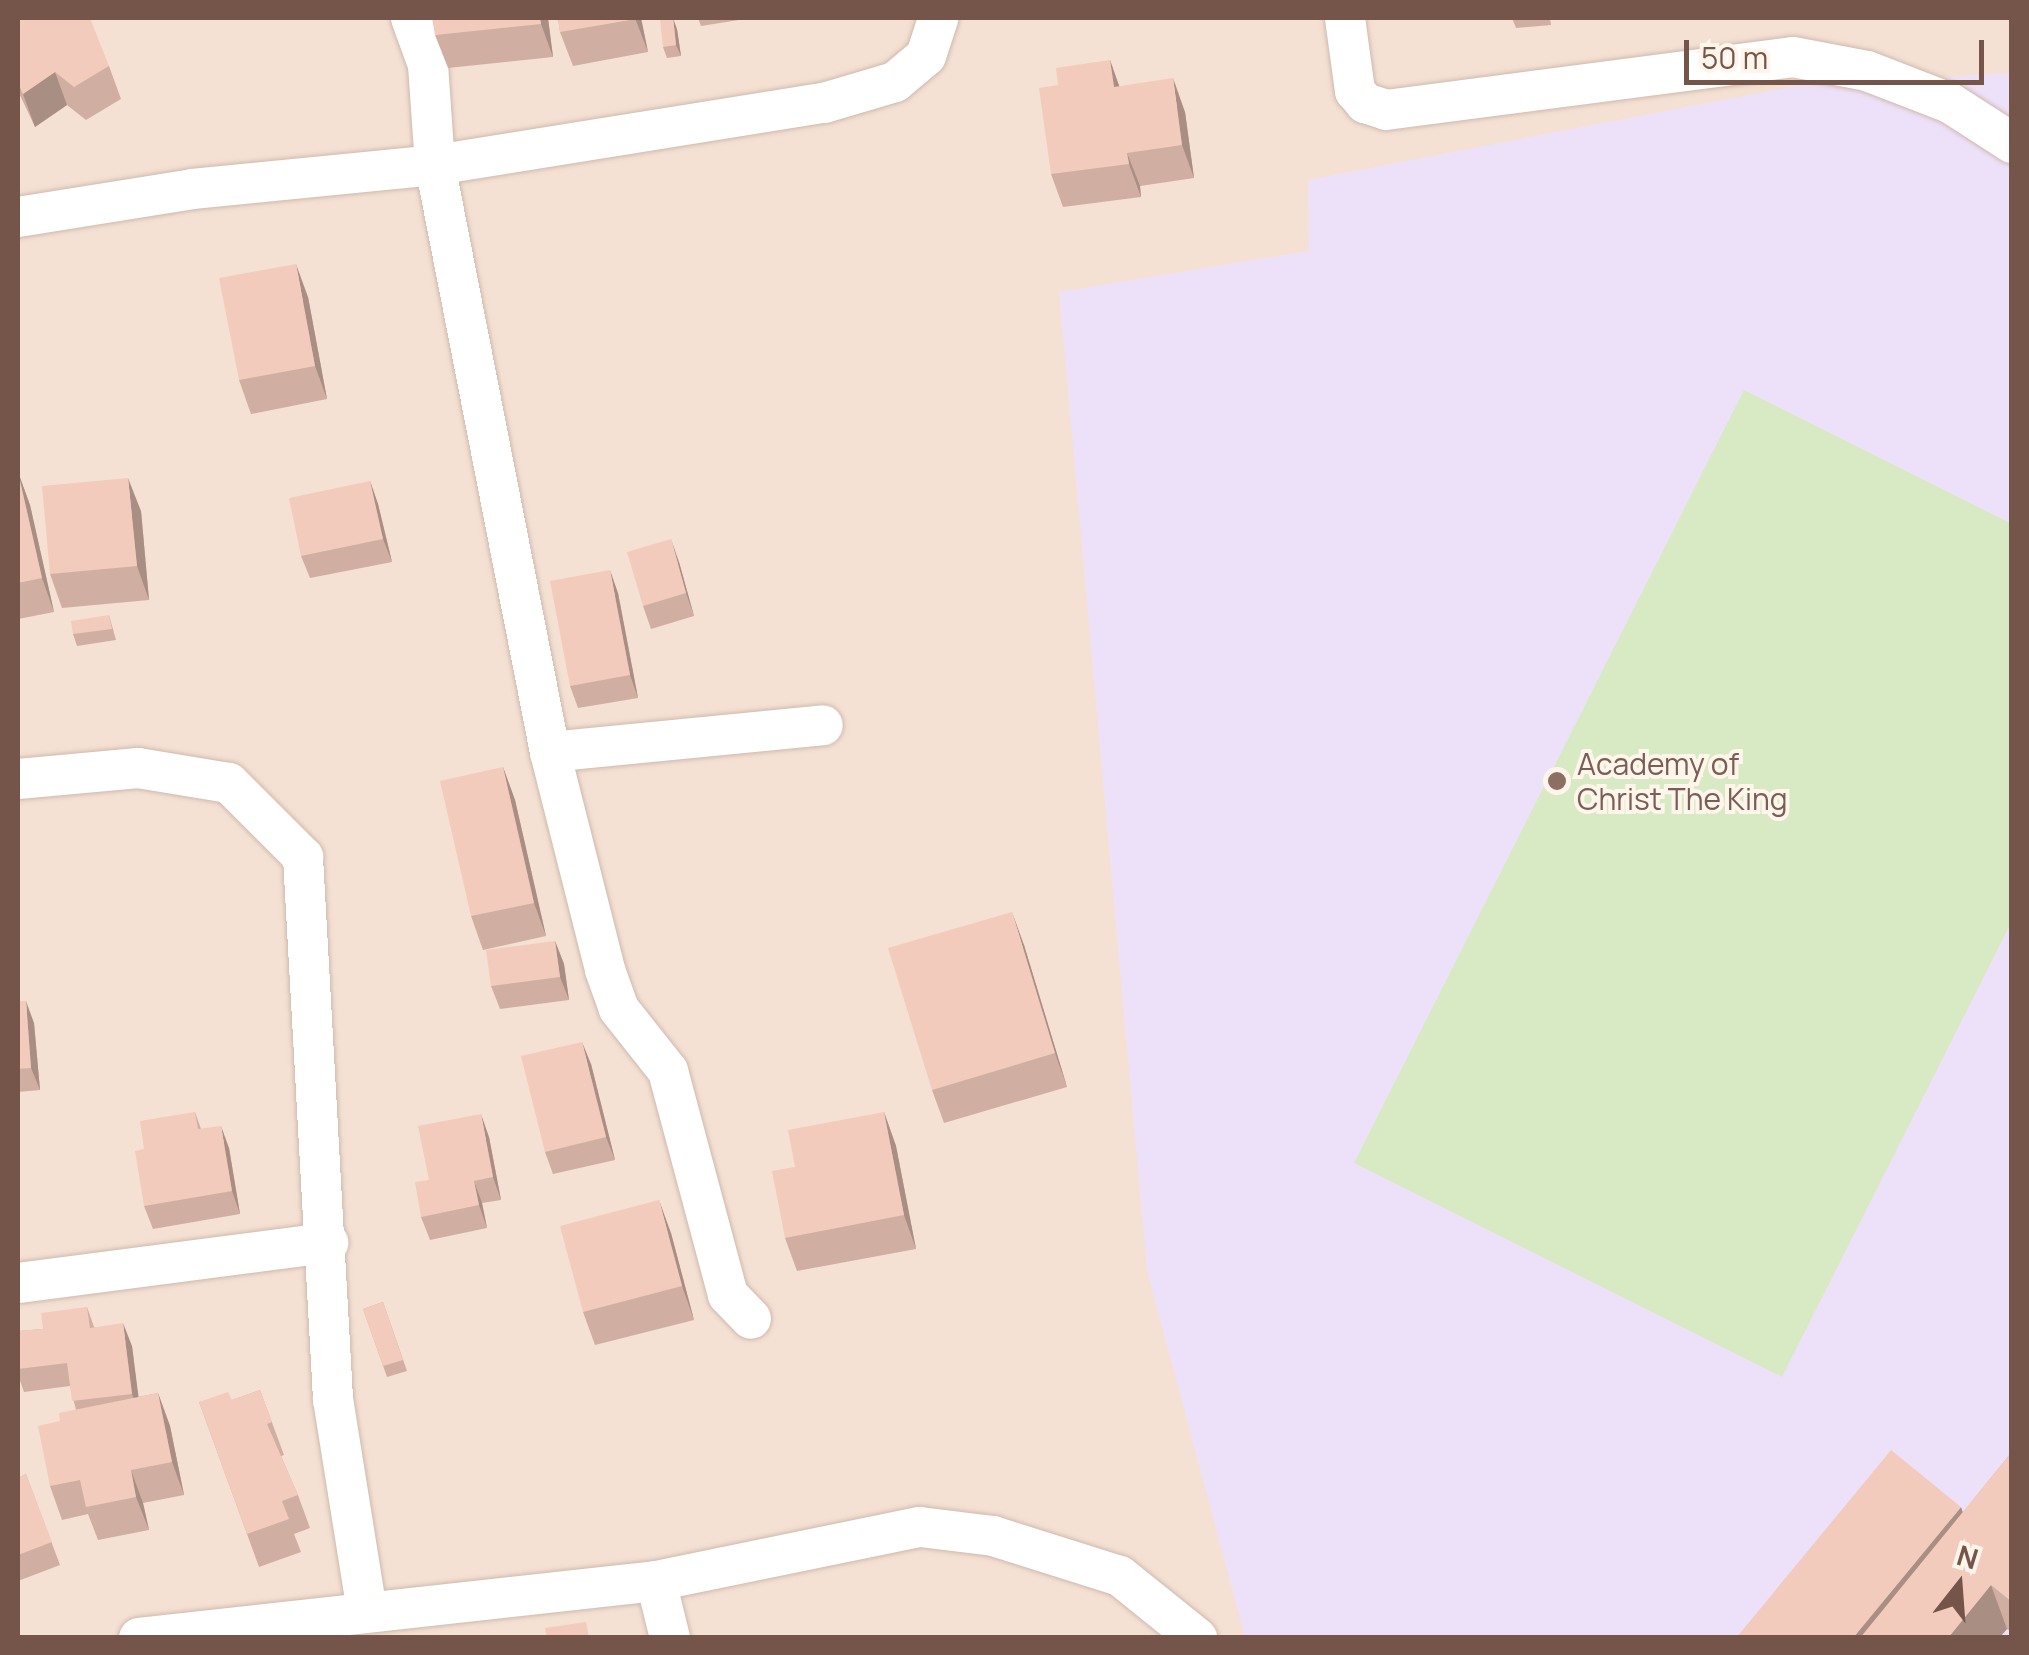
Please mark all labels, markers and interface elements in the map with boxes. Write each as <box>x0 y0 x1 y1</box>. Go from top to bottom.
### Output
scale bar <box>1689 20 1989 82</box>
text: 50 m <box>1701 37 1768 78</box>
place label: Academy of Christ The King <box>1577 746 1788 816</box>
marker: Academy of Christ The King <box>1546 770 1568 792</box>
north arrow <box>1909 1535 2009 1635</box>
text: N <box>1953 1535 1983 1577</box>

